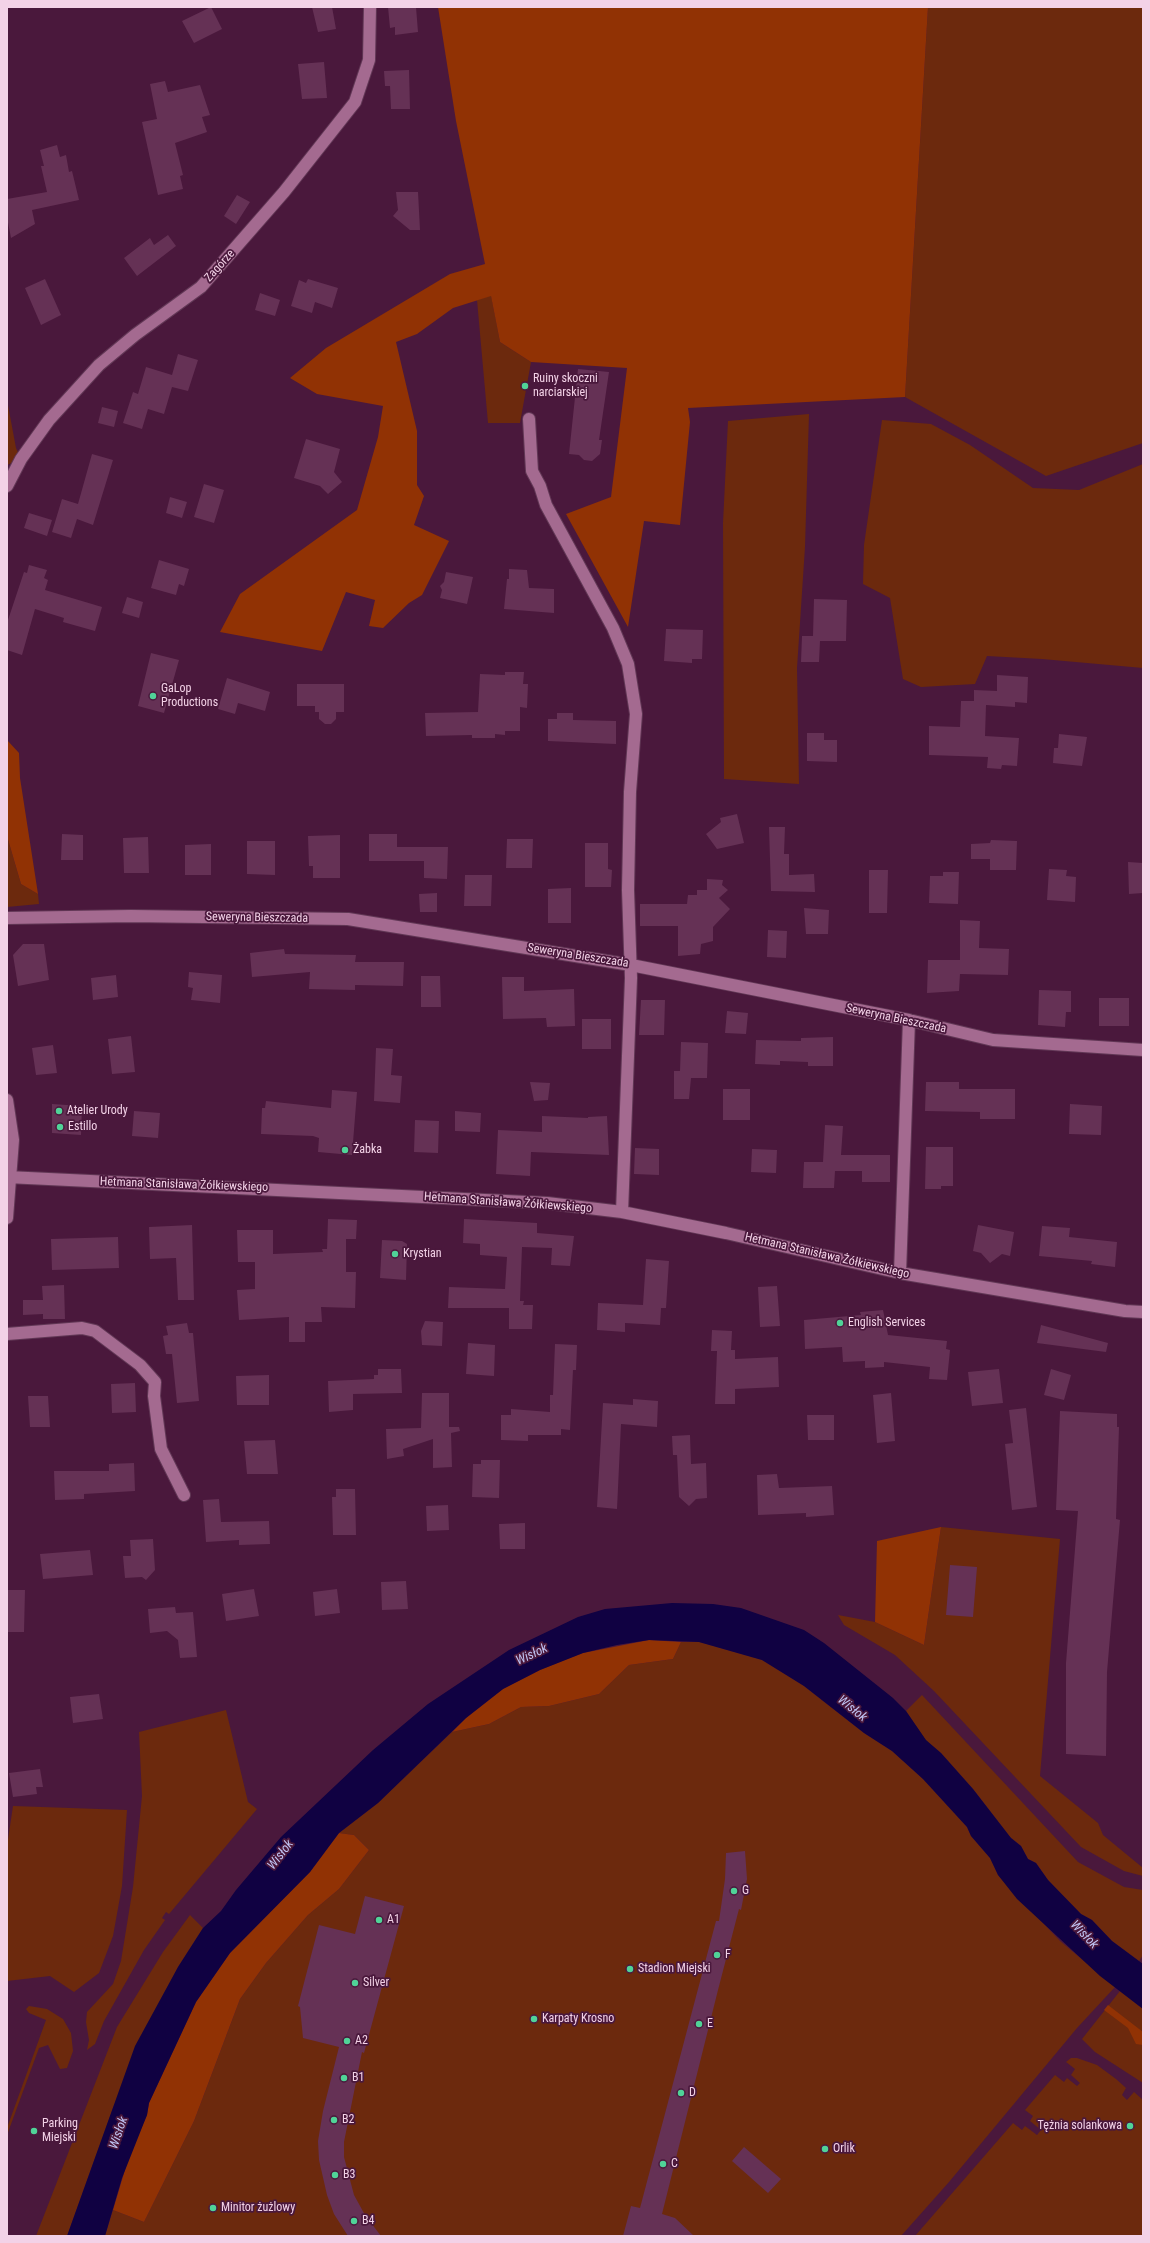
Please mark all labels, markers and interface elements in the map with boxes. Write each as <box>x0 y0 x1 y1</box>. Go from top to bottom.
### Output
street label: Zagórze <box>202 247 238 285</box>
place label: Ruiny skoczni narciarskiej <box>533 372 598 400</box>
marker: Ruiny skoczni narciarskiej <box>520 381 530 391</box>
place label: GaLop Productions <box>161 682 218 710</box>
marker: GaLop Productions <box>148 691 158 701</box>
street label: Seweryna Bieszczada <box>206 910 308 926</box>
street label: Seweryna Bieszczada <box>526 941 630 971</box>
street label: Seweryna Bieszczada <box>845 1001 947 1037</box>
place label: Atelier Urody <box>67 1104 128 1118</box>
marker: Atelier Urody <box>54 1106 64 1116</box>
place label: Estillo <box>68 1120 97 1134</box>
marker: Estillo <box>55 1122 65 1132</box>
place label: Żabka <box>353 1143 382 1157</box>
marker: Żabka <box>340 1145 350 1155</box>
street label: Hetmana Stanisława Żółkiewskiego <box>100 1175 268 1195</box>
street label: Hetmana Stanisława Żółkiewskiego <box>424 1190 592 1216</box>
street label: Hetmana Stanisława Żółkiewskiego <box>743 1230 911 1282</box>
place label: Krystian <box>403 1247 442 1261</box>
marker: Krystian <box>390 1249 400 1259</box>
place label: English Services <box>848 1316 925 1330</box>
marker: English Services <box>835 1318 845 1328</box>
water label: Wisłok <box>514 1641 550 1669</box>
water label: Wisłok <box>834 1692 870 1726</box>
water label: Wisłok <box>265 1837 297 1873</box>
place label: G <box>742 1884 749 1898</box>
marker: G <box>729 1886 739 1896</box>
place label: A1 <box>387 1913 400 1927</box>
marker: A1 <box>374 1915 384 1925</box>
water label: Wisłok <box>1067 1918 1101 1952</box>
place label: F <box>725 1948 731 1962</box>
marker: F <box>712 1950 722 1960</box>
place label: Stadion Miejski <box>638 1962 711 1976</box>
marker: Stadion Miejski <box>625 1964 635 1974</box>
place label: Silver <box>363 1976 389 1990</box>
marker: Silver <box>350 1978 360 1988</box>
place label: Karpaty Krosno <box>542 2012 614 2026</box>
marker: Karpaty Krosno <box>529 2014 539 2024</box>
place label: E <box>707 2017 713 2031</box>
marker: E <box>694 2019 704 2029</box>
place label: A2 <box>355 2034 368 2048</box>
marker: A2 <box>342 2036 352 2046</box>
place label: B1 <box>352 2071 364 2085</box>
marker: B1 <box>339 2073 349 2083</box>
place label: D <box>689 2086 696 2100</box>
marker: D <box>676 2088 686 2098</box>
place label: B2 <box>342 2113 354 2127</box>
water label: Wisłok <box>106 2115 132 2151</box>
marker: B2 <box>329 2115 339 2125</box>
place label: Parking Miejski <box>42 2117 78 2145</box>
place label: Tężnia solankowa <box>1038 2119 1122 2133</box>
marker: Tężnia solankowa <box>1125 2121 1135 2131</box>
marker: Parking Miejski <box>29 2126 39 2136</box>
place label: Orlik <box>833 2142 855 2156</box>
marker: Orlik <box>820 2144 830 2154</box>
place label: C <box>671 2157 678 2171</box>
marker: C <box>658 2159 668 2169</box>
place label: B3 <box>343 2168 355 2182</box>
marker: B3 <box>330 2170 340 2180</box>
place label: Minitor żużlowy <box>221 2201 295 2215</box>
marker: Minitor żużlowy <box>208 2203 218 2213</box>
place label: B4 <box>362 2214 374 2228</box>
marker: B4 <box>349 2216 359 2226</box>

